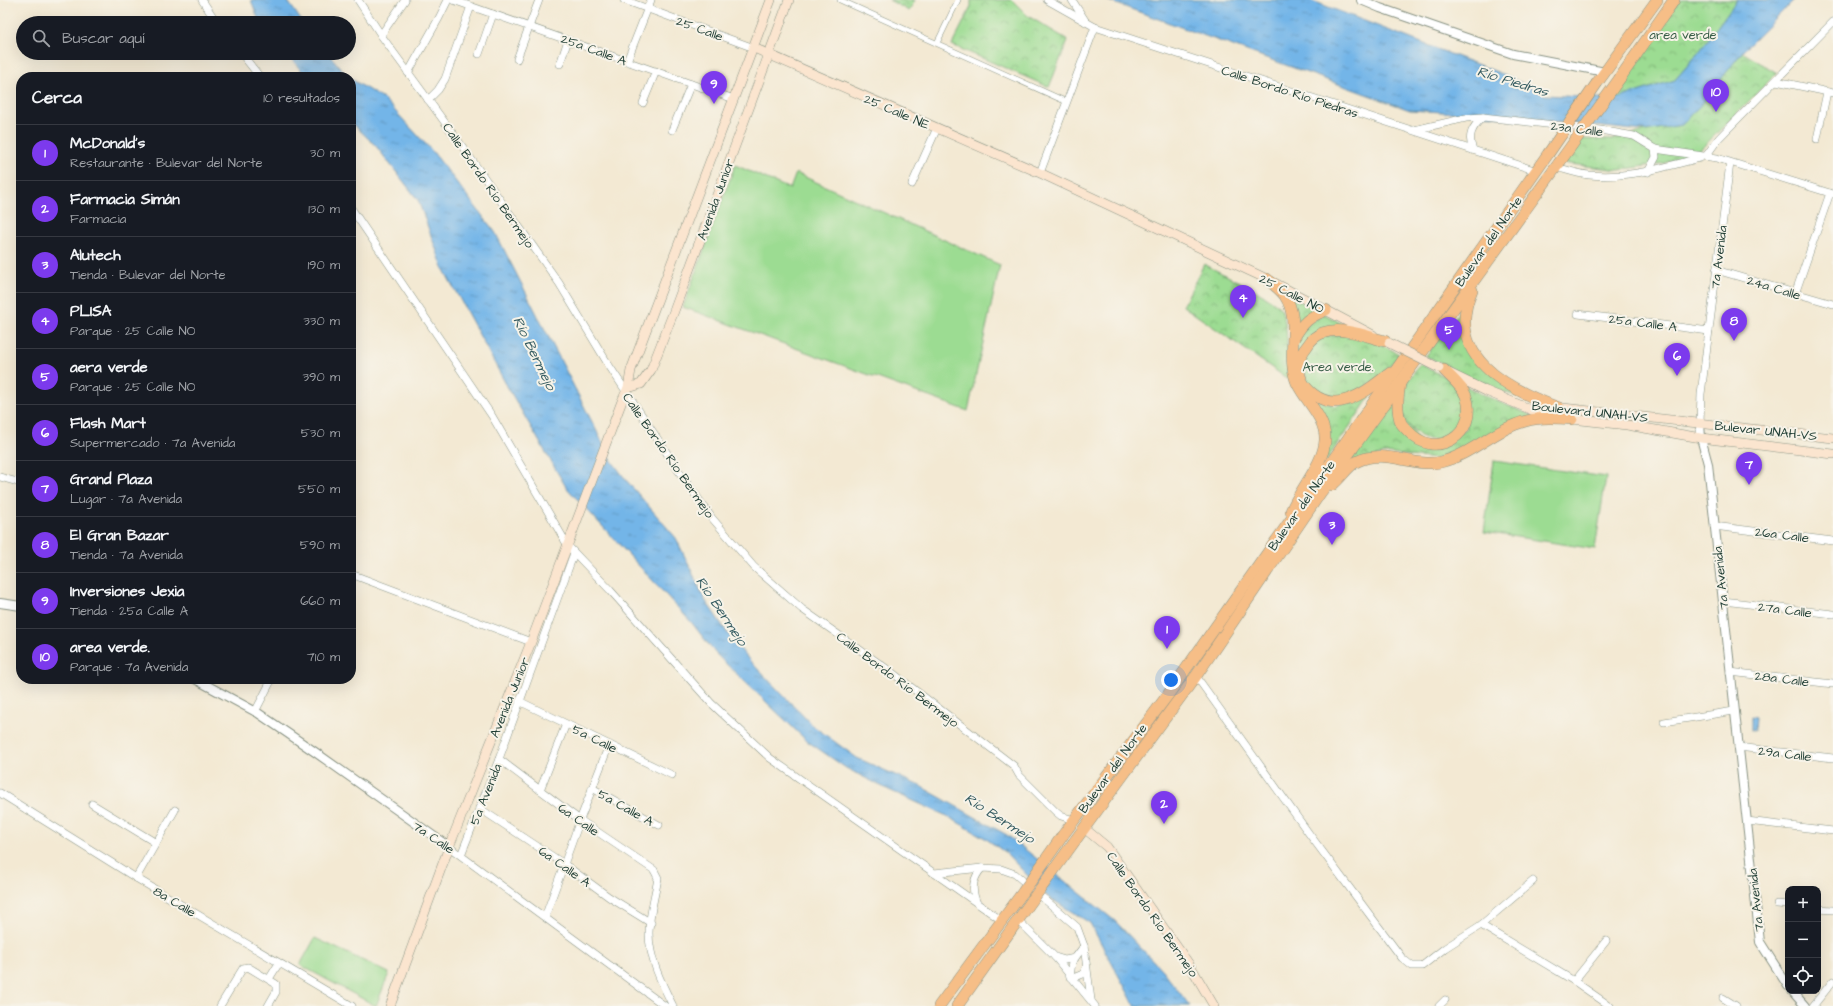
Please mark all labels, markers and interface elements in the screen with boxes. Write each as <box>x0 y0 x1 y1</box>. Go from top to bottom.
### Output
street label: 25 Calle <box>674 12 726 46</box>
search box <box>16 16 356 60</box>
park label: area verde <box>1649 26 1717 44</box>
icon: search <box>30 27 52 49</box>
text: Buscar aquí <box>62 28 144 49</box>
street label: 25a Calle A <box>558 30 630 70</box>
street label: Calle Bordo Río Piedras <box>1219 61 1361 123</box>
water label: Río Piedras <box>1475 62 1552 103</box>
pin: 9 <box>701 71 727 104</box>
pin: 10 <box>1703 79 1729 112</box>
text: Cerca <box>32 86 82 110</box>
text: 10 resultados <box>263 89 340 107</box>
street label: 25 Calle NE <box>861 90 933 134</box>
street label: 23a Calle <box>1550 117 1604 141</box>
street label: Calle Bordo Río Bermejo <box>438 119 539 252</box>
text: McDonald's <box>70 133 145 154</box>
text: 1 <box>44 144 46 162</box>
text: 30 m <box>310 144 340 162</box>
text: Restaurante · Bulevar del Norte <box>70 154 263 172</box>
street label: Avenida Junior <box>693 156 739 243</box>
text: Farmacia Simán <box>70 189 180 210</box>
street label: Bulevar del Norte <box>1451 193 1527 290</box>
text: 2 <box>41 200 49 218</box>
text: 130 m <box>308 200 340 218</box>
text: Farmacia <box>70 210 126 228</box>
street label: 7a Avenida <box>1706 224 1732 290</box>
text: Alutech <box>70 245 121 266</box>
text: 3 <box>42 256 48 274</box>
text: 190 m <box>307 256 340 274</box>
text: Tienda · Bulevar del Norte <box>70 266 226 284</box>
street label: 25 Calle NO <box>1256 270 1327 318</box>
street label: 24a Calle <box>1745 271 1803 305</box>
pin: 4 <box>1230 285 1256 318</box>
text: PLISA <box>70 301 111 322</box>
pin: 8 <box>1721 308 1747 341</box>
street label: 25a Calle A <box>1608 310 1679 336</box>
text: 4 <box>41 312 49 330</box>
text: 330 m <box>303 312 340 330</box>
water label: Río Bermejo <box>508 313 561 395</box>
pin: 5 <box>1436 317 1462 350</box>
text: Parque · 25 Calle NO <box>70 322 195 340</box>
pin: 6 <box>1664 343 1690 376</box>
text: aera verde <box>70 357 148 378</box>
park label: Area verde. <box>1303 358 1374 376</box>
text: 5 <box>40 368 50 386</box>
text: 390 m <box>302 368 340 386</box>
text: Parque · 25 Calle NO <box>70 378 195 396</box>
street label: Calle Bordo Río Bermejo <box>618 389 719 522</box>
street label: Boulevard UNAH-VS <box>1531 397 1649 427</box>
text: Flash Mart <box>70 413 146 434</box>
street label: Bulevar UNAH-VS <box>1714 417 1818 445</box>
text: 6 <box>41 424 49 442</box>
text: 530 m <box>301 424 340 442</box>
text: Supermercado · 7a Avenida <box>70 434 235 452</box>
pin: 7 <box>1736 452 1762 485</box>
street label: Bulevar del Norte <box>1264 457 1340 554</box>
text: Grand Plaza <box>70 469 152 490</box>
text: 7 <box>41 480 49 498</box>
text: 550 m <box>298 480 340 498</box>
text: Lugar · 7a Avenida <box>70 490 182 508</box>
pin: 3 <box>1319 512 1345 545</box>
street label: 26a Calle <box>1754 523 1810 547</box>
text: El Gran Bazar <box>70 525 169 546</box>
text: 8 <box>41 536 49 554</box>
text: 590 m <box>300 536 340 554</box>
street label: 7a Avenida <box>1709 545 1733 610</box>
text: Tienda · 7a Avenida <box>70 546 183 564</box>
water label: Río Bermejo <box>691 573 752 651</box>
text: Inversiones Jexia <box>70 581 184 602</box>
text: 9 <box>41 592 49 610</box>
text: 660 m <box>300 592 340 610</box>
street label: 27a Calle <box>1757 598 1813 622</box>
text: Tienda · 25a Calle A <box>70 602 188 620</box>
pin: 1 <box>1154 616 1180 649</box>
street label: Calle Bordo Río Bermejo <box>832 628 963 732</box>
text: area verde. <box>70 637 150 658</box>
text: 10 <box>40 648 50 666</box>
text: 710 m <box>307 648 340 666</box>
street label: Avenida Junior <box>486 654 534 740</box>
text: Parque · 7a Avenida <box>70 658 188 676</box>
street label: 28a Calle <box>1754 667 1810 691</box>
your location <box>1161 670 1181 690</box>
street label: 5a Calle <box>569 720 620 758</box>
street label: Bulevar del Norte <box>1074 720 1151 817</box>
street label: 29a Calle <box>1757 742 1813 766</box>
street label: 5a Avenida <box>465 761 507 828</box>
street label: 5a Calle A <box>594 785 657 831</box>
water label: Río Bermejo <box>961 789 1039 850</box>
pin: 2 <box>1151 791 1177 824</box>
street label: 6a Calle <box>554 799 603 841</box>
street label: 7a Calle <box>409 817 458 858</box>
street label: 6a Calle A <box>535 842 595 892</box>
street label: Calle Bordo Río Bermejo <box>1102 848 1203 981</box>
street label: 7a Avenida <box>1744 867 1768 932</box>
street label: 8a Calle <box>150 882 199 922</box>
map controls <box>1785 886 1821 994</box>
button: + <box>1785 886 1821 922</box>
button: − <box>1785 922 1821 958</box>
button: locate <box>1785 958 1821 994</box>

